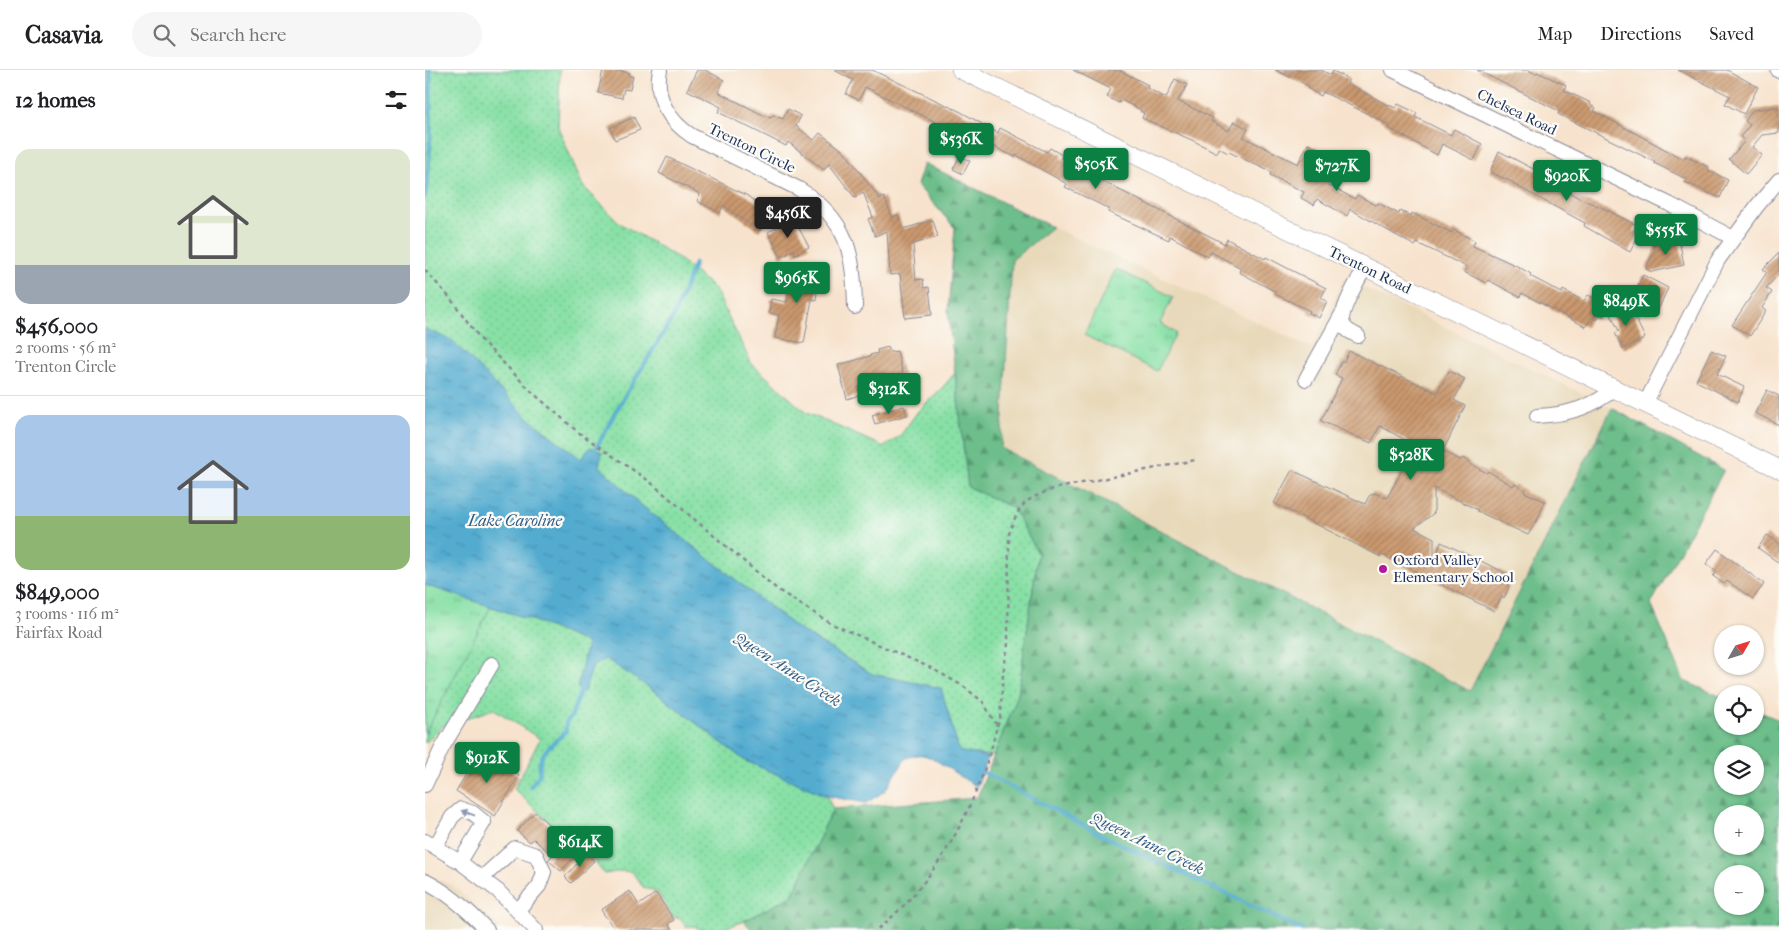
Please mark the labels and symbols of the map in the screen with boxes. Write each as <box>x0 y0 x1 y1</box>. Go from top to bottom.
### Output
street label: Chelsea Road <box>1474 85 1561 139</box>
street label: Trenton Circle <box>705 119 799 177</box>
pin: $536K <box>926 122 996 165</box>
pin: $505K <box>1061 148 1131 190</box>
pin: $727K <box>1302 150 1372 192</box>
pin: $920K <box>1532 160 1602 202</box>
pin: $456K <box>753 196 823 239</box>
pin: $555K <box>1631 214 1701 256</box>
street label: Trenton Road <box>1326 242 1415 298</box>
pin: $965K <box>762 262 832 304</box>
pin: $849K <box>1591 284 1661 327</box>
pin: $312K <box>854 372 924 415</box>
pin: $528K <box>1376 438 1446 481</box>
water label: Lake Caroline <box>467 511 563 530</box>
place label: Oxford Valley Elementary School <box>1393 551 1514 586</box>
marker: Oxford Valley Elementary School <box>1377 563 1389 575</box>
north arrow <box>1714 625 1764 675</box>
water label: Queen Anne Creek <box>730 627 845 711</box>
pin: $912K <box>452 742 522 784</box>
water label: Queen Anne Creek <box>1087 807 1207 879</box>
one-way arrow <box>460 808 475 816</box>
pin: $614K <box>545 826 615 868</box>

